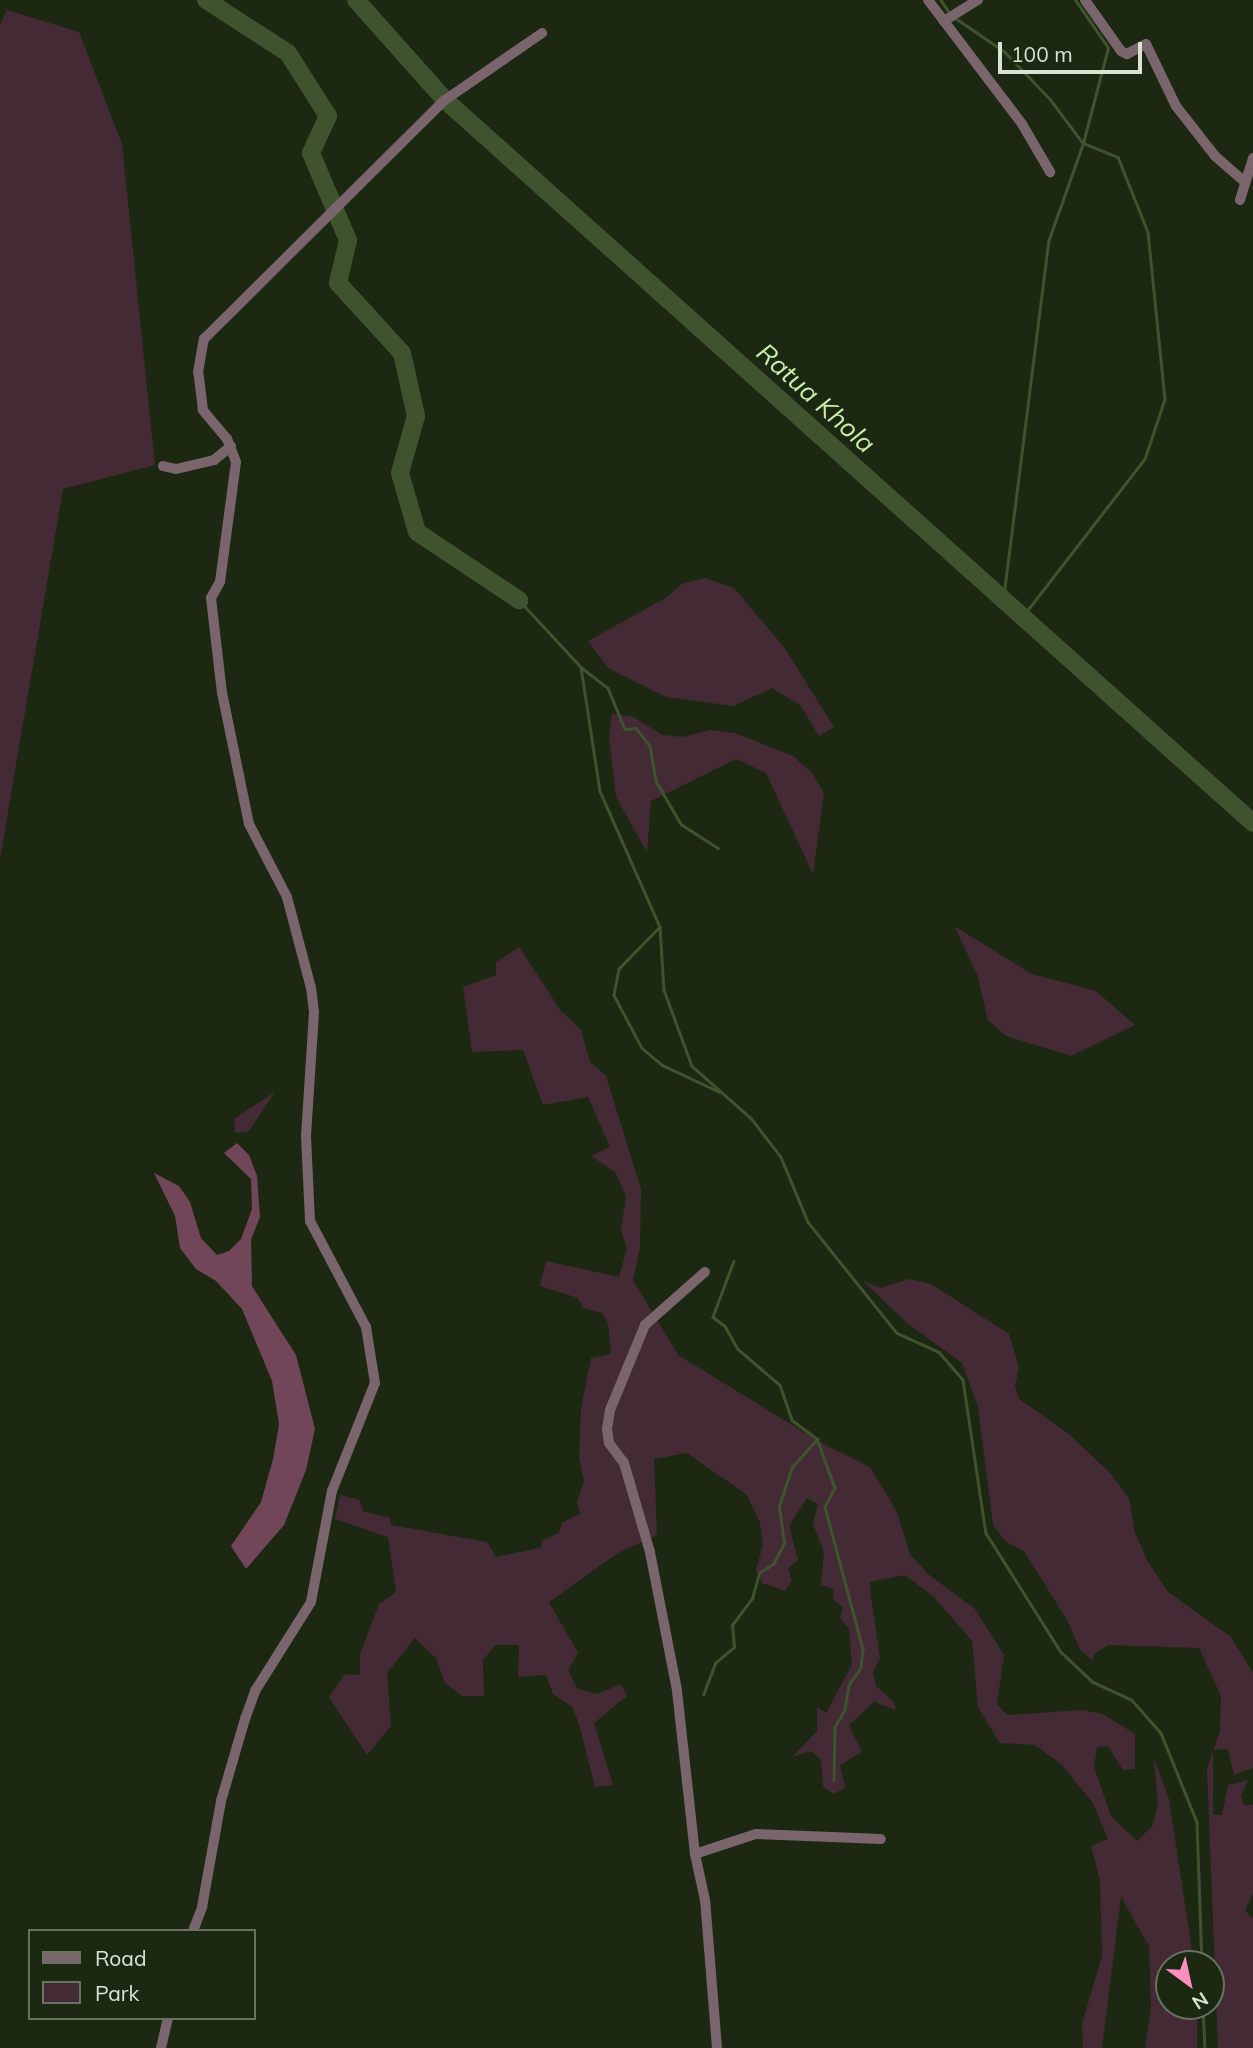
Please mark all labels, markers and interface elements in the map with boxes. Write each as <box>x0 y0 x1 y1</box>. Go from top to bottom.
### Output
scale bar <box>1001 28 1144 72</box>
text: 100 m <box>1011 41 1073 67</box>
water label: Ratua Khola <box>750 337 882 459</box>
legend <box>28 1929 256 2020</box>
text: Road <box>95 1945 146 1971</box>
north arrow <box>1155 1950 1225 2020</box>
text: Park <box>95 1980 139 2006</box>
text: N <box>1188 1987 1213 2015</box>

